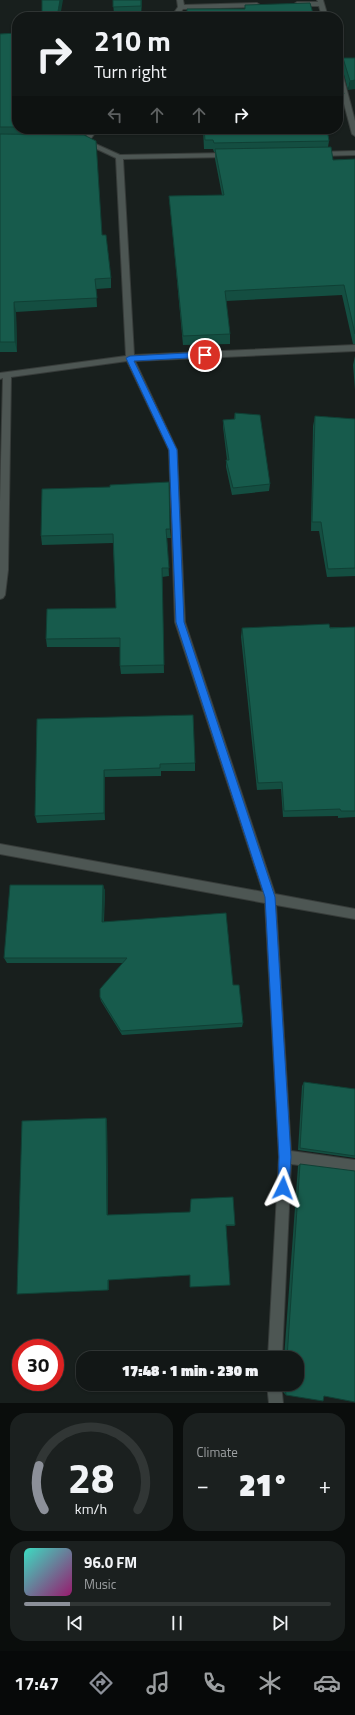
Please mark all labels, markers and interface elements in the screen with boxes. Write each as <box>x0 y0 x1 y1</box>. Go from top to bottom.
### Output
text: 210 m <box>94 19 171 62</box>
icon: right <box>28 28 80 80</box>
text: Turn right <box>94 58 167 85</box>
icon: left <box>104 104 126 126</box>
icon: ahead <box>146 104 168 126</box>
icon: ahead <box>188 104 210 126</box>
icon: right <box>230 104 252 126</box>
pin <box>188 338 222 372</box>
icon: arrive <box>194 344 216 366</box>
position arrow <box>262 1167 304 1209</box>
speed limit sign: 30 <box>12 1339 64 1391</box>
text: 17:48 · 1 min · 230 m <box>122 1359 258 1382</box>
text: Climate <box>197 1442 238 1462</box>
text: 28 <box>68 1446 115 1509</box>
text: 21° <box>239 1462 289 1508</box>
text: − <box>197 1468 209 1502</box>
text: + <box>319 1468 331 1502</box>
text: km/h <box>75 1498 107 1520</box>
text: 96.0 FM <box>84 1551 137 1574</box>
text: Music <box>84 1574 116 1594</box>
icon: previous <box>64 1612 86 1634</box>
icon: pause <box>166 1612 188 1634</box>
icon: next <box>269 1612 291 1634</box>
icon: directions <box>87 1669 115 1697</box>
icon: music <box>144 1669 172 1697</box>
icon: phone <box>200 1669 228 1697</box>
icon: climate <box>256 1669 284 1697</box>
icon: car <box>313 1669 341 1697</box>
text: 17:47 <box>14 1670 59 1697</box>

